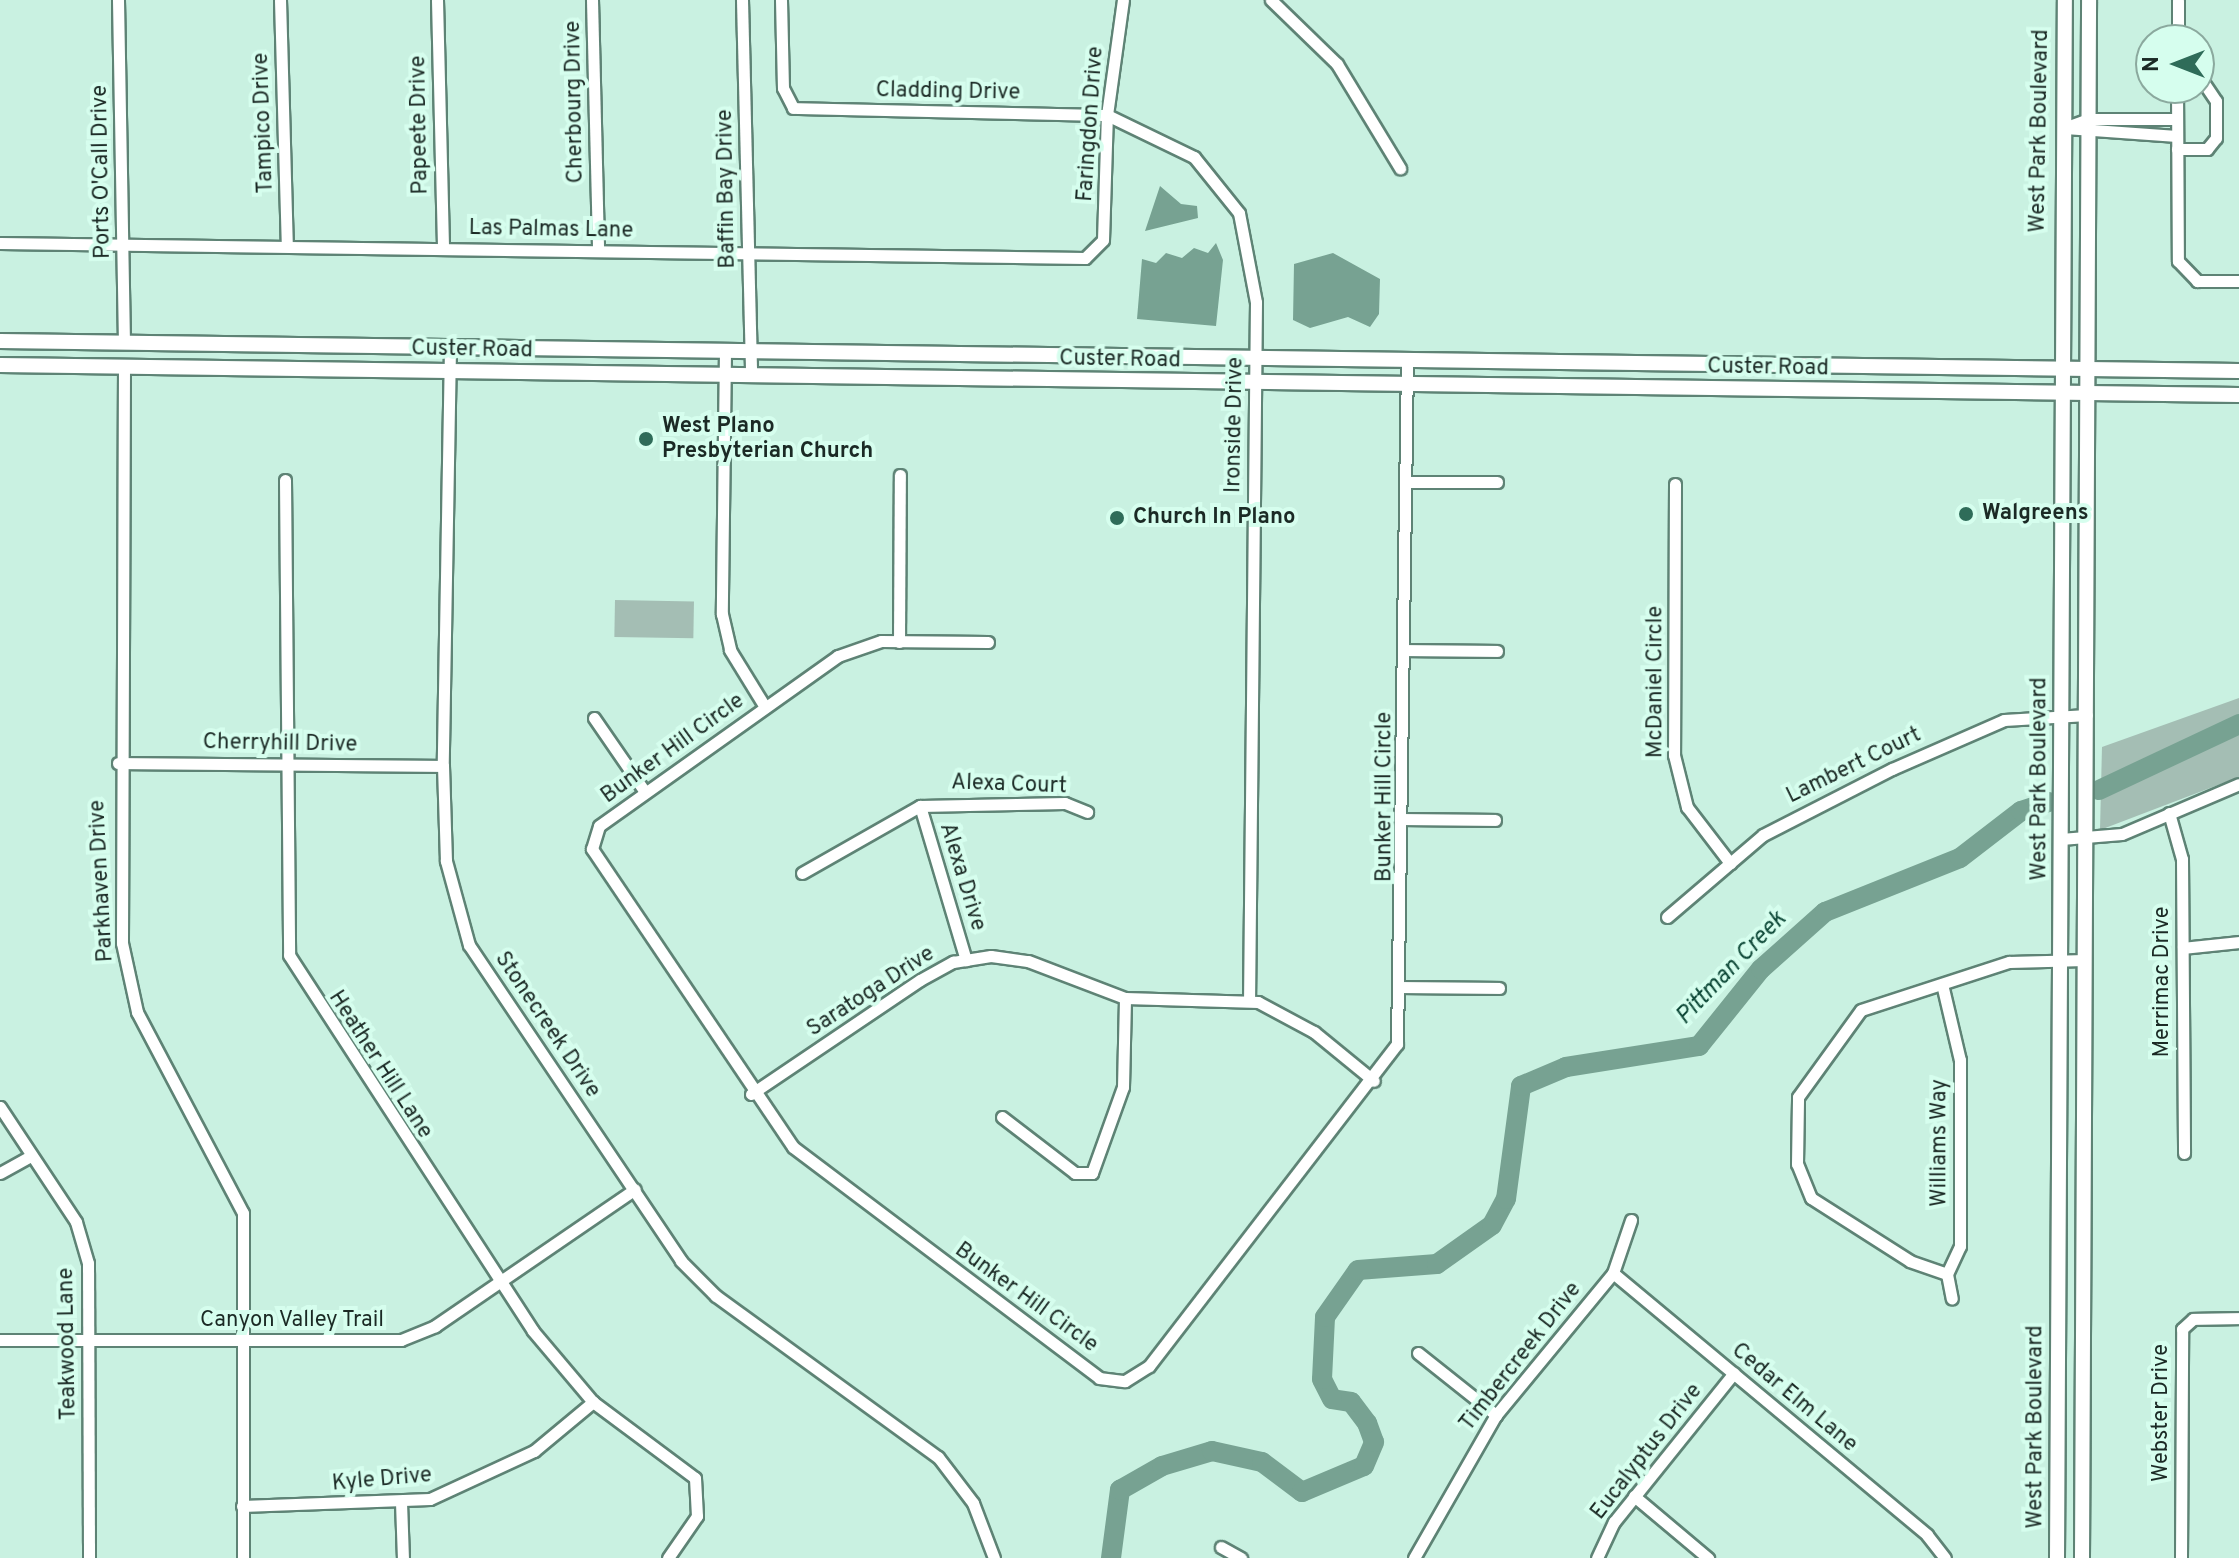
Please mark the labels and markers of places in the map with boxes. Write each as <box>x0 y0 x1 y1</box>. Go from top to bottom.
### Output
place label: West Plano Presbyterian Church <box>662 413 873 464</box>
marker: West Plano Presbyterian Church <box>637 430 655 448</box>
place label: Walgreens <box>1982 501 2089 527</box>
place label: Church In Plano <box>1133 505 1296 531</box>
marker: Walgreens <box>1957 505 1975 523</box>
marker: Church In Plano <box>1108 509 1126 527</box>

